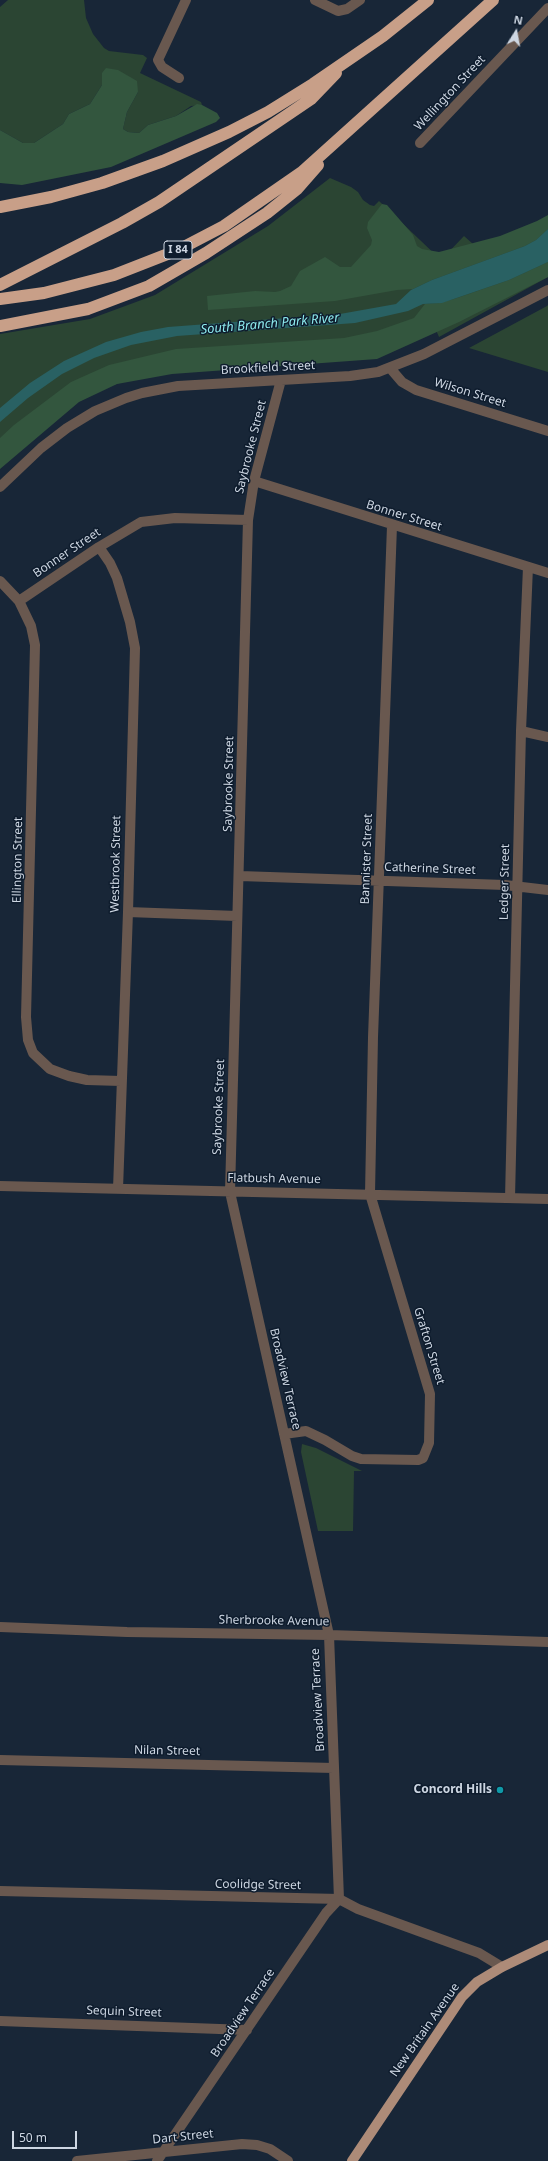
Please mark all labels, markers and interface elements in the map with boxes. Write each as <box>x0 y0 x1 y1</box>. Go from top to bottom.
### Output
north arrow <box>496 12 536 52</box>
text: N <box>513 12 524 28</box>
street label: Wellington Street <box>412 52 488 134</box>
road number: I 84 <box>164 241 192 259</box>
water label: South Branch Park River <box>200 310 340 338</box>
street label: Brookfield Street <box>220 358 316 378</box>
street label: Wilson Street <box>432 375 508 411</box>
street label: Saybrooke Street <box>232 399 270 495</box>
street label: Bonner Street <box>364 498 444 534</box>
street label: Bonner Street <box>31 525 103 581</box>
street label: Saybrooke Street <box>221 736 237 832</box>
street label: Bannister Street <box>358 813 376 905</box>
street label: Westbrook Street <box>108 815 124 913</box>
street label: Ellington Street <box>10 817 26 903</box>
street label: Ledger Street <box>497 844 513 920</box>
street label: Catherine Street <box>384 860 476 878</box>
street label: Saybrooke Street <box>210 1059 228 1155</box>
street label: Flatbush Avenue <box>227 1171 321 1187</box>
street label: Grafton Street <box>410 1306 448 1386</box>
street label: Broadview Terrace <box>266 1327 304 1431</box>
street label: Sherbrooke Avenue <box>218 1613 330 1629</box>
street label: Broadview Terrace <box>308 1648 328 1752</box>
street label: Nilan Street <box>134 1743 200 1759</box>
place label: Concord Hills <box>414 1783 492 1797</box>
marker: Concord Hills <box>495 1785 505 1795</box>
street label: Coolidge Street <box>215 1877 301 1893</box>
street label: Broadview Terrace <box>208 1966 278 2060</box>
street label: New Britain Avenue <box>387 1980 463 2080</box>
street label: Sequin Street <box>86 2003 162 2021</box>
scale bar <box>14 2123 79 2149</box>
street label: Dart Street <box>152 2127 214 2147</box>
text: 50 m <box>19 2129 47 2146</box>

